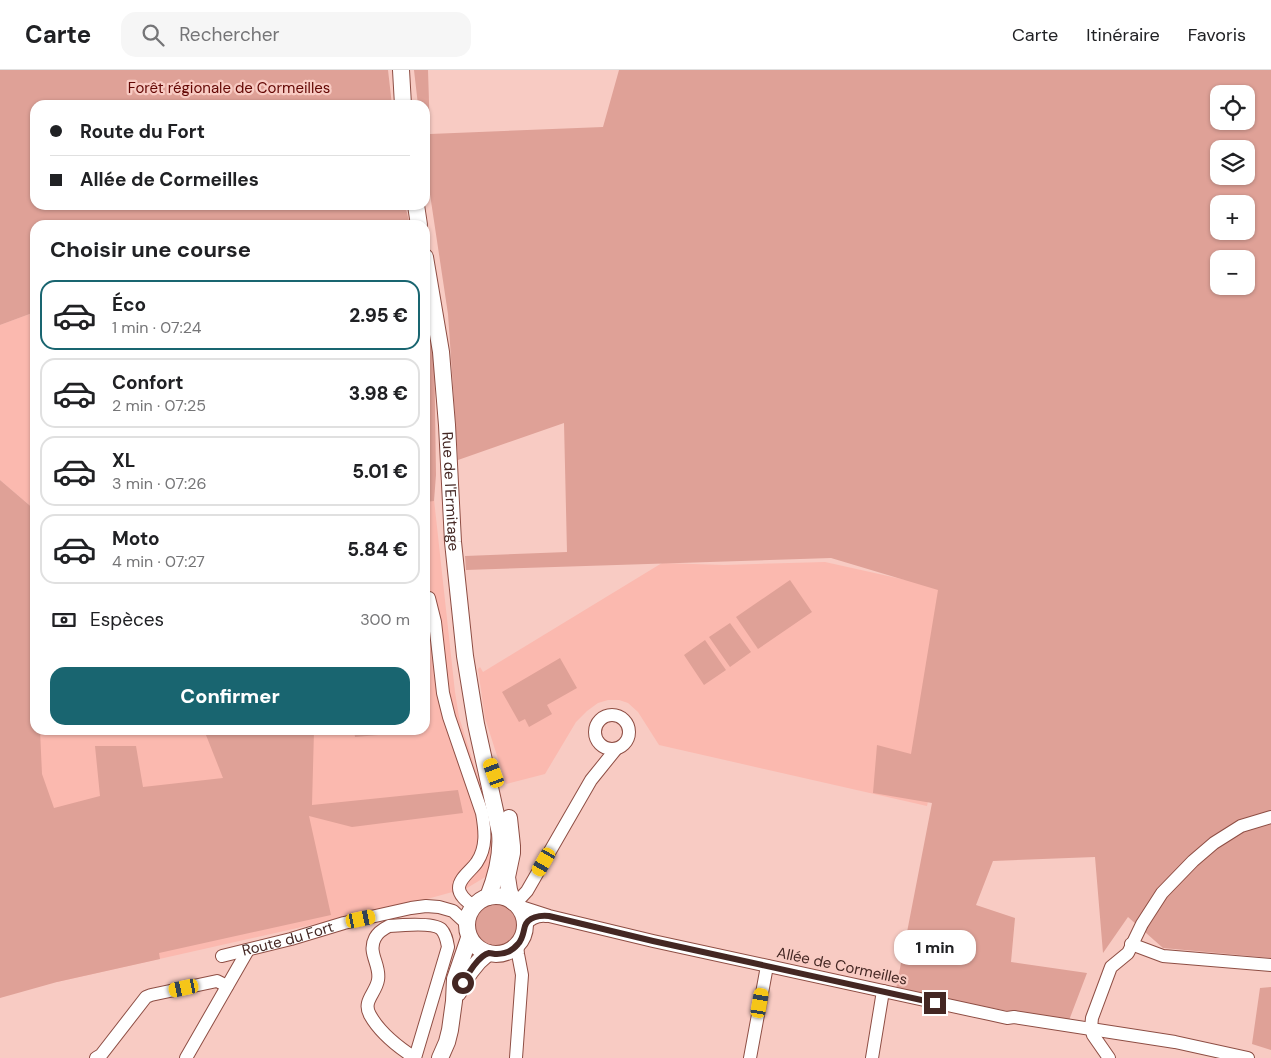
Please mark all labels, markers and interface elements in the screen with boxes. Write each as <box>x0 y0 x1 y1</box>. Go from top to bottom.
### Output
search box <box>121 12 471 57</box>
text: Carte <box>25 19 91 50</box>
icon: search <box>139 21 167 49</box>
text: Rechercher <box>179 22 280 47</box>
text: Carte <box>1012 23 1058 47</box>
text: Itinéraire <box>1086 23 1160 47</box>
text: Favoris <box>1188 23 1246 47</box>
park label: Forêt régionale de Cormeilles <box>128 78 330 98</box>
map controls <box>1210 85 1255 295</box>
button: locate <box>1210 85 1255 130</box>
text: Route du Fort <box>80 119 205 144</box>
button: layers <box>1210 140 1255 185</box>
text: Allée de Cormeilles <box>80 167 259 192</box>
button: + <box>1210 195 1255 240</box>
text: Choisir une course <box>50 235 251 264</box>
button: − <box>1210 250 1255 295</box>
text: Éco <box>112 292 146 317</box>
icon: car <box>52 293 97 338</box>
text: 2.95 € <box>349 303 408 328</box>
text: 1 min · 07:24 <box>112 317 201 338</box>
text: Confort <box>112 370 184 395</box>
icon: car <box>52 371 97 416</box>
text: 3.98 € <box>349 381 408 406</box>
text: 2 min · 07:25 <box>112 395 206 416</box>
street label: Rue de l'Ermitage <box>437 431 464 552</box>
text: XL <box>112 448 135 473</box>
icon: car <box>52 449 97 494</box>
text: 5.01 € <box>352 459 408 484</box>
text: 3 min · 07:26 <box>112 473 206 494</box>
text: Moto <box>112 526 160 551</box>
icon: car <box>52 527 97 572</box>
text: 5.84 € <box>347 537 408 562</box>
text: 4 min · 07:27 <box>112 551 205 572</box>
icon: cash <box>50 606 78 634</box>
text: Espèces <box>90 607 164 632</box>
text: 300 m <box>360 609 410 630</box>
button: Confirmer <box>50 667 410 725</box>
car <box>481 756 506 790</box>
car <box>530 845 557 879</box>
car <box>344 909 377 929</box>
street label: Route du Fort <box>240 917 336 961</box>
callout: 1 min <box>894 930 976 966</box>
text: 1 min <box>915 937 955 958</box>
street label: Allée de Cormeilles <box>775 942 909 990</box>
route start <box>452 972 474 994</box>
car <box>167 978 200 998</box>
car <box>750 987 769 1019</box>
route end <box>924 992 946 1014</box>

